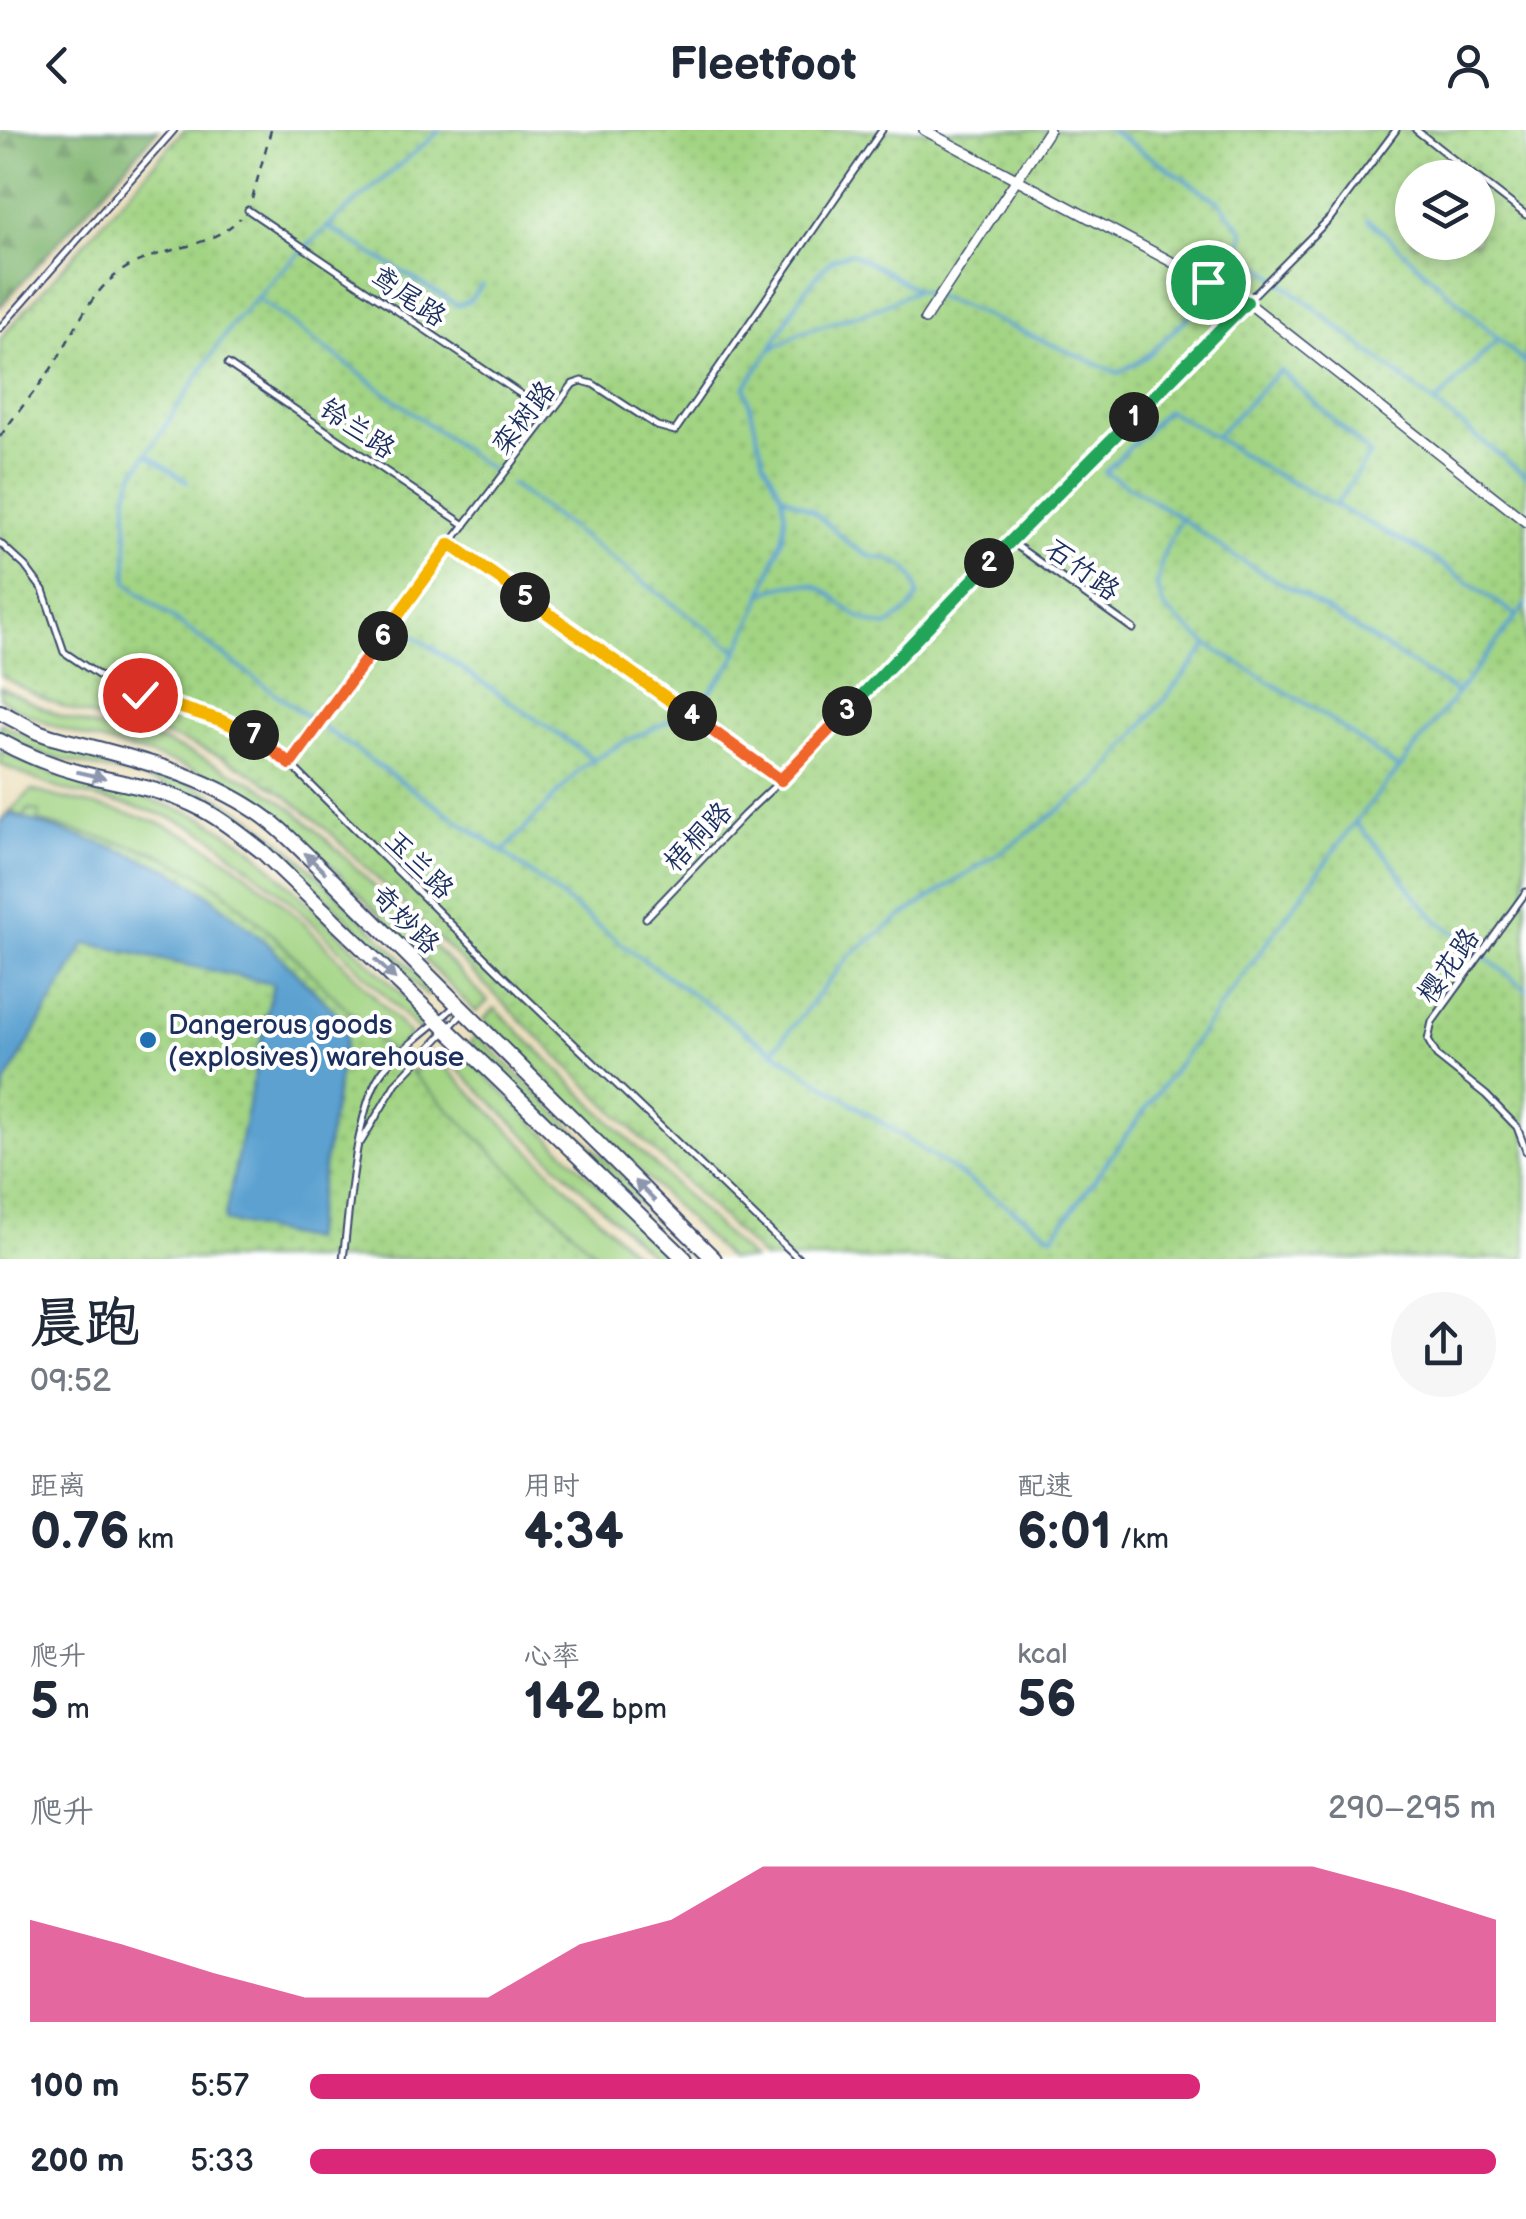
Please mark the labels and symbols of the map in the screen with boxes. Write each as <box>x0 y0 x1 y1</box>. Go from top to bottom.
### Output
pin <box>1166 240 1251 325</box>
street label: 鸢尾路 <box>364 260 452 334</box>
street label: 栾树路 <box>485 375 563 461</box>
street label: 铃兰路 <box>313 392 401 466</box>
pin: 1 <box>1109 392 1159 442</box>
street label: 石竹路 <box>1038 532 1126 608</box>
pin: 2 <box>964 538 1014 588</box>
pin: 5 <box>500 572 550 622</box>
pin: 6 <box>358 611 408 661</box>
pin <box>98 653 183 738</box>
pin: 3 <box>822 686 872 736</box>
pin: 4 <box>667 691 717 741</box>
pin: 7 <box>229 710 279 760</box>
one-way arrow <box>76 768 107 783</box>
street label: 梧桐路 <box>657 795 739 879</box>
street label: 玉兰路 <box>378 824 460 906</box>
one-way arrow <box>303 852 327 875</box>
street label: 奇妙路 <box>364 879 446 961</box>
street label: 樱花路 <box>1412 922 1487 1010</box>
one-way arrow <box>372 956 396 980</box>
place label: Dangerous goods (explosives) warehouse <box>168 1009 464 1074</box>
marker: Dangerous goods (explosives) warehouse <box>137 1029 159 1051</box>
one-way arrow <box>633 1179 657 1203</box>

